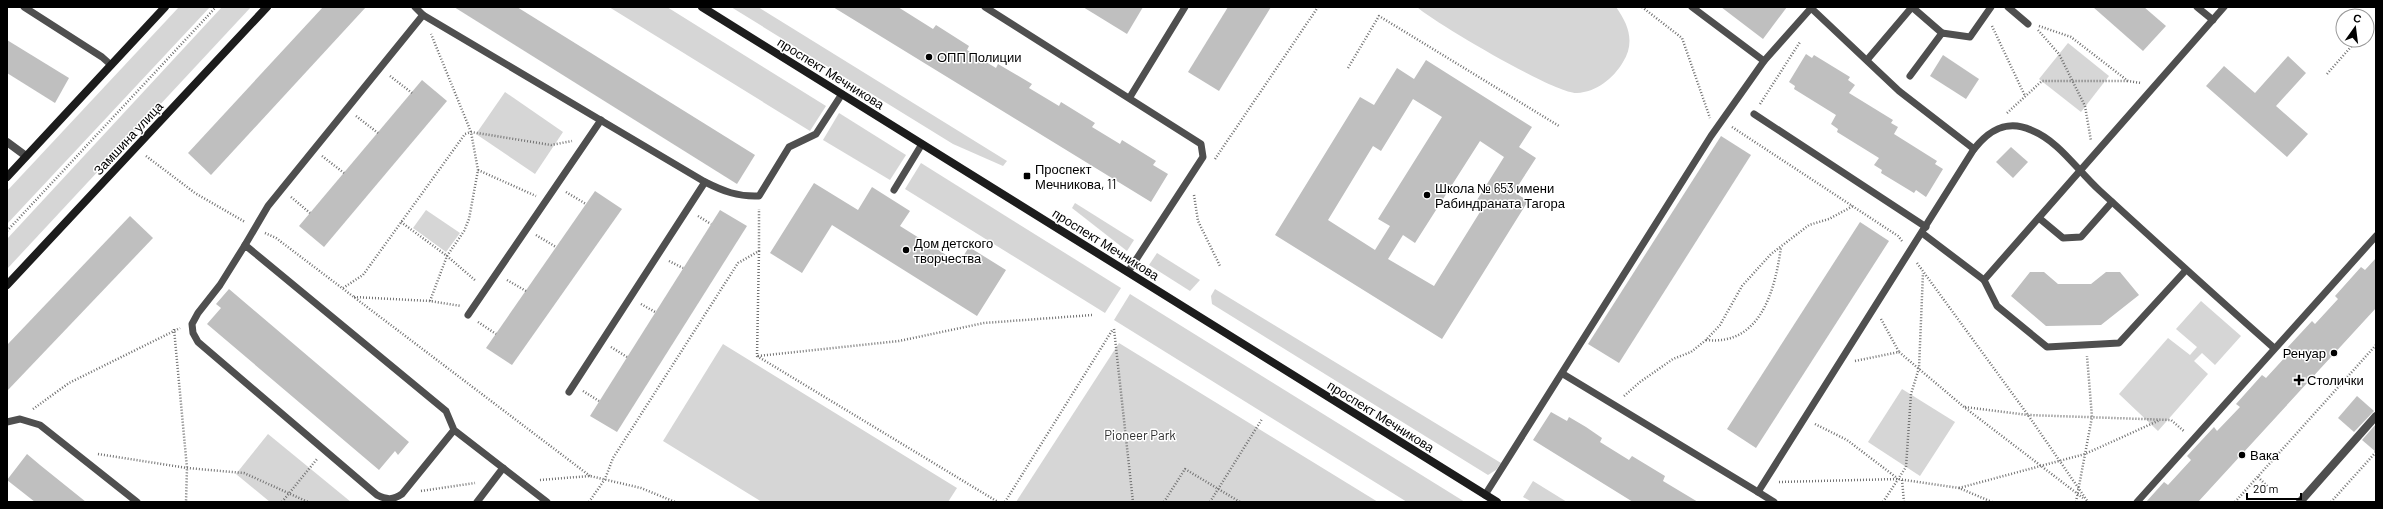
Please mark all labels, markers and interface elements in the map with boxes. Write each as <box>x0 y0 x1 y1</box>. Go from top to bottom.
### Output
north arrow <box>2335 8 2375 48</box>
text: С <box>2352 11 2363 25</box>
street label: проспект Мечникова <box>775 34 888 113</box>
place label: ОПП Полиции <box>937 49 1022 65</box>
marker: ОПП Полиции <box>924 52 934 62</box>
street label: Замшина улица <box>90 97 167 178</box>
place label: Проспект Мечникова, 11 <box>1035 161 1116 192</box>
marker: Проспект Мечникова, 11 <box>1022 171 1032 181</box>
place label: Школа № 653 имени Рабиндраната Тагора <box>1435 180 1566 211</box>
marker: Школа № 653 имени Рабиндраната Тагора <box>1422 190 1432 200</box>
street label: проспект Мечникова <box>1050 205 1163 284</box>
place label: Дом детского творчества <box>914 235 993 266</box>
marker: Дом детского творчества <box>901 245 911 255</box>
place label: Ренуар <box>2283 345 2326 361</box>
marker: Ренуар <box>2329 348 2339 358</box>
place label: Столички <box>2307 372 2364 388</box>
marker: Столички <box>2294 375 2304 385</box>
street label: проспект Мечникова <box>1325 377 1438 456</box>
park label: Pioneer Park <box>1104 427 1176 443</box>
place label: Вака <box>2250 447 2280 463</box>
marker: Вака <box>2237 450 2247 460</box>
scale bar <box>2247 475 2301 501</box>
text: 20 m <box>2253 481 2279 495</box>

